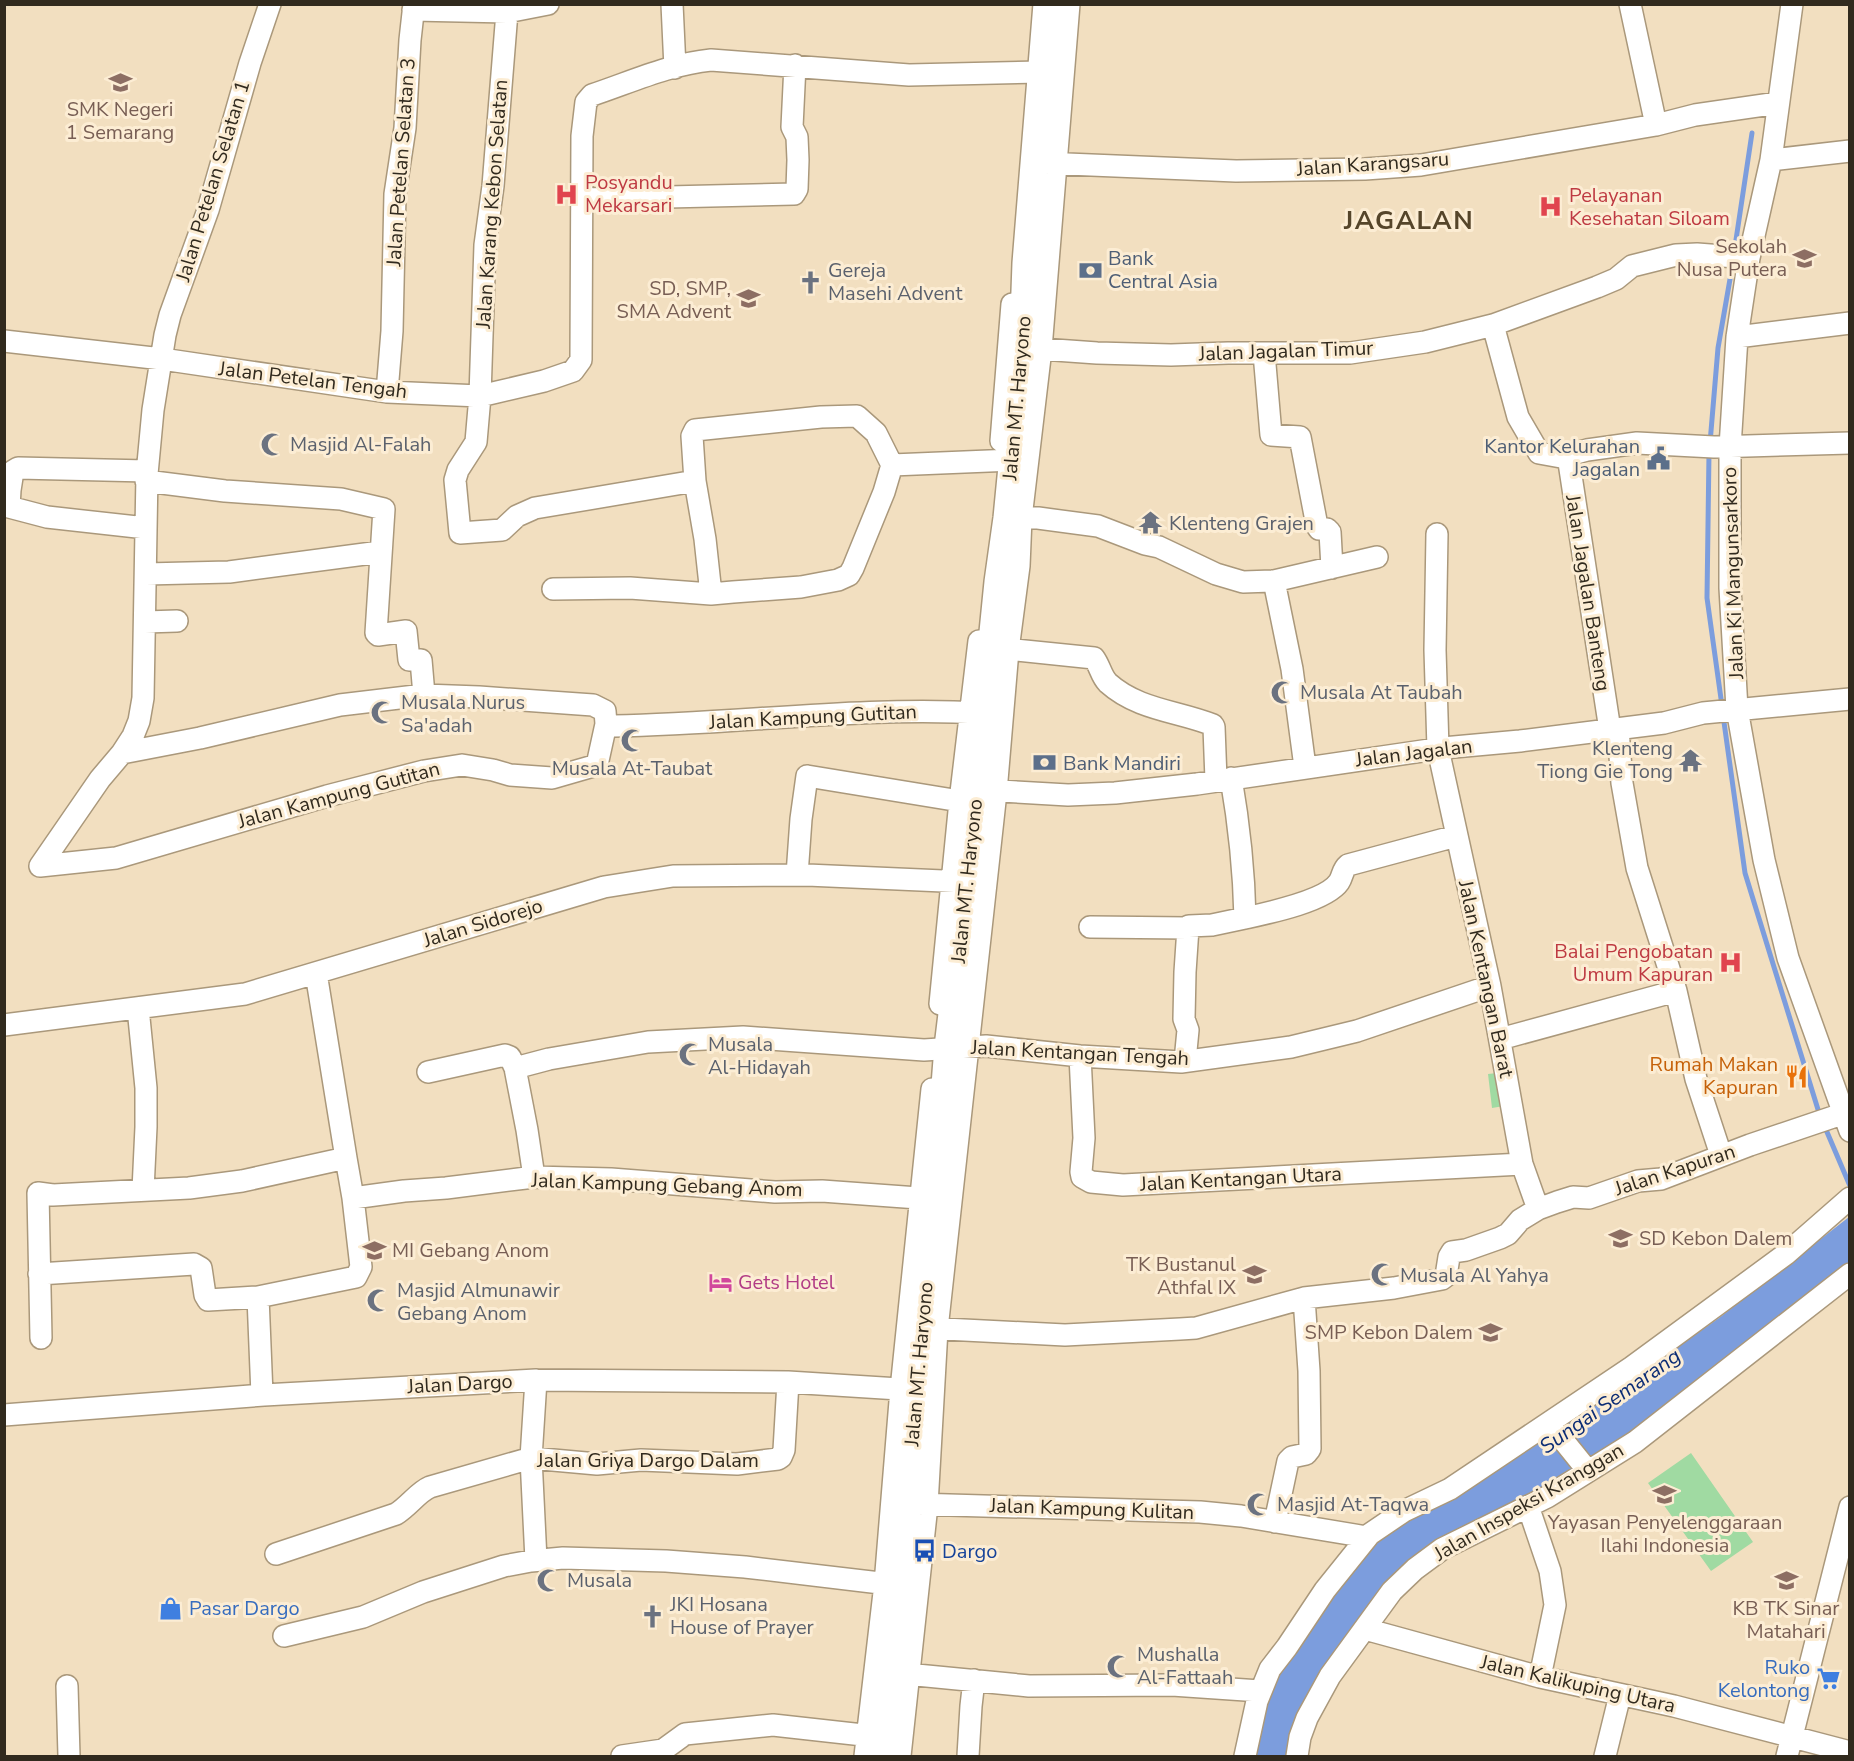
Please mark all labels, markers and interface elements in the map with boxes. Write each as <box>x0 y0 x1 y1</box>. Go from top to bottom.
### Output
street label: Jalan Petelan Selatan 3 <box>380 57 422 268</box>
school or university icon: SMK Negeri 1 Semarang <box>107 69 133 95</box>
street label: Jalan Petelan Selatan 1 <box>169 77 256 286</box>
street label: Jalan Karang Kebon Selatan <box>470 79 514 330</box>
place label: SMK Negeri 1 Semarang <box>66 96 174 146</box>
street label: Jalan Karangsaru <box>1295 145 1450 183</box>
place label: Posyandu Mekarsari <box>585 169 673 219</box>
hospital icon: Posyandu Mekarsari <box>554 181 580 207</box>
place label: Pelayanan Kesehatan Siloam <box>1569 182 1730 232</box>
hospital icon: Pelayanan Kesehatan Siloam <box>1538 193 1564 219</box>
district label: JAGALAN <box>1343 203 1474 238</box>
place label: Sekolah Nusa Putera <box>1677 233 1787 283</box>
place label: Bank Central Asia <box>1108 245 1218 295</box>
school or university icon: Sekolah Nusa Putera <box>1792 245 1818 271</box>
place label: Gereja Masehi Advent <box>828 257 963 307</box>
bank icon: Bank Central Asia <box>1077 257 1103 283</box>
church icon: Gereja Masehi Advent <box>797 269 823 295</box>
place label: SD, SMP, SMA Advent <box>617 275 732 325</box>
school or university icon: SD, SMP, SMA Advent <box>736 286 762 312</box>
street label: Jalan MT. Haryono <box>996 315 1038 482</box>
street label: Jalan Jagalan Timur <box>1197 334 1374 368</box>
street label: Jalan Petelan Tengah <box>216 355 409 405</box>
mosque icon: Masjid Al-Falah <box>259 431 285 457</box>
place label: Masjid Al-Falah <box>290 431 431 458</box>
place label: Kantor Kelurahan Jagalan <box>1484 433 1640 483</box>
public building icon: Kantor Kelurahan Jagalan <box>1645 445 1671 471</box>
street label: Jalan Ki Mangunsarkoro <box>1716 467 1750 680</box>
street label: Jalan Jagalan Banteng <box>1559 492 1617 693</box>
temple icon: Klenteng Grajen <box>1138 510 1164 536</box>
place label: Klenteng Grajen <box>1169 510 1314 537</box>
mosque icon: Musala At Taubah <box>1269 679 1295 705</box>
place label: Musala At Taubah <box>1300 679 1463 706</box>
place label: Musala Nurus Sa'adah <box>401 689 525 739</box>
street label: Jalan Kampung Gutitan <box>708 698 917 736</box>
mosque icon: Musala Nurus Sa'adah <box>370 700 396 726</box>
mosque icon: Musala At-Taubat <box>619 727 645 753</box>
street label: Jalan Jagalan <box>1353 732 1474 774</box>
place label: Klenteng Tiong Gie Tong <box>1537 735 1673 785</box>
temple icon: Klenteng Tiong Gie Tong <box>1678 747 1704 773</box>
bank icon: Bank Mandiri <box>1032 750 1058 776</box>
place label: Bank Mandiri <box>1063 750 1181 777</box>
street label: Jalan Kampung Gutitan <box>234 755 443 835</box>
place label: Musala At-Taubat <box>552 755 713 782</box>
street label: Jalan MT. Haryono <box>945 798 989 965</box>
street label: Jalan Kentangan Barat <box>1452 877 1520 1081</box>
street label: Jalan Sidorejo <box>419 892 546 954</box>
place label: Balai Pengobatan Umum Kapuran <box>1554 938 1713 988</box>
hospital icon: Balai Pengobatan Umum Kapuran <box>1718 949 1744 975</box>
place label: Musala Al-Hidayah <box>708 1031 811 1081</box>
street label: Jalan Kentangan Tengah <box>969 1034 1190 1072</box>
mosque icon: Musala Al-Hidayah <box>677 1042 703 1068</box>
place label: Rumah Makan Kapuran <box>1650 1051 1778 1101</box>
restaurant icon: Rumah Makan Kapuran <box>1783 1063 1809 1089</box>
street label: Jalan Kapuran <box>1610 1138 1739 1202</box>
street label: Jalan Kentangan Utara <box>1138 1160 1343 1198</box>
street label: Jalan Kampung Gebang Anom <box>530 1167 803 1203</box>
school or university icon: SD Kebon Dalem <box>1608 1225 1634 1251</box>
place label: SD Kebon Dalem <box>1639 1225 1793 1252</box>
school or university icon: MI Gebang Anom <box>361 1237 387 1263</box>
place label: MI Gebang Anom <box>392 1237 549 1264</box>
place label: TK Bustanul Athfal IX <box>1126 1251 1236 1301</box>
school or university icon: TK Bustanul Athfal IX <box>1241 1262 1267 1288</box>
mosque icon: Musala Al Yahya <box>1369 1262 1395 1288</box>
place label: Musala Al Yahya <box>1400 1262 1549 1289</box>
hotel icon: Gets Hotel <box>707 1269 733 1295</box>
place label: Gets Hotel <box>738 1269 835 1296</box>
place label: Masjid Almunawir Gebang Anom <box>397 1277 560 1327</box>
street label: Jalan MT. Haryono <box>898 1281 940 1448</box>
mosque icon: Masjid Almunawir Gebang Anom <box>366 1288 392 1314</box>
place label: SMP Kebon Dalem <box>1305 1319 1473 1346</box>
school or university icon: SMP Kebon Dalem <box>1478 1319 1504 1345</box>
water label: Sungai Semarang <box>1534 1342 1686 1460</box>
street label: Jalan Dargo <box>406 1368 513 1400</box>
street label: Jalan Inspeksi Kranggan <box>1428 1437 1629 1568</box>
street label: Jalan Griya Dargo Dalam <box>536 1447 759 1474</box>
school or university icon: Yayasan Penyelenggaraan Ilahi Indonesia <box>1652 1481 1678 1507</box>
mosque icon: Masjid At-Taqwa <box>1246 1491 1272 1517</box>
place label: Masjid At-Taqwa <box>1277 1491 1429 1518</box>
street label: Jalan Kampung Kulitan <box>988 1492 1195 1526</box>
place label: Yayasan Penyelenggaraan Ilahi Indonesia <box>1547 1509 1782 1559</box>
bus stop icon: Dargo <box>911 1538 937 1564</box>
place label: Dargo <box>942 1538 997 1565</box>
mosque icon: Musala <box>536 1567 562 1593</box>
place label: Musala <box>567 1567 632 1594</box>
school or university icon: KB TK Sinar Matahari <box>1773 1568 1799 1594</box>
place label: JKI Hosana House of Prayer <box>669 1591 814 1641</box>
shop icon: Pasar Dargo <box>158 1595 184 1621</box>
place label: Pasar Dargo <box>189 1595 300 1622</box>
place label: KB TK Sinar Matahari <box>1733 1595 1839 1645</box>
church icon: JKI Hosana House of Prayer <box>639 1603 665 1629</box>
place label: Mushalla Al-Fattaah <box>1137 1641 1233 1691</box>
street label: Jalan Kalikuping Utara <box>1477 1648 1678 1720</box>
mosque icon: Mushalla Al-Fattaah <box>1106 1653 1132 1679</box>
place label: Ruko Kelontong <box>1718 1654 1810 1704</box>
supermarket icon: Ruko Kelontong <box>1815 1666 1841 1692</box>

